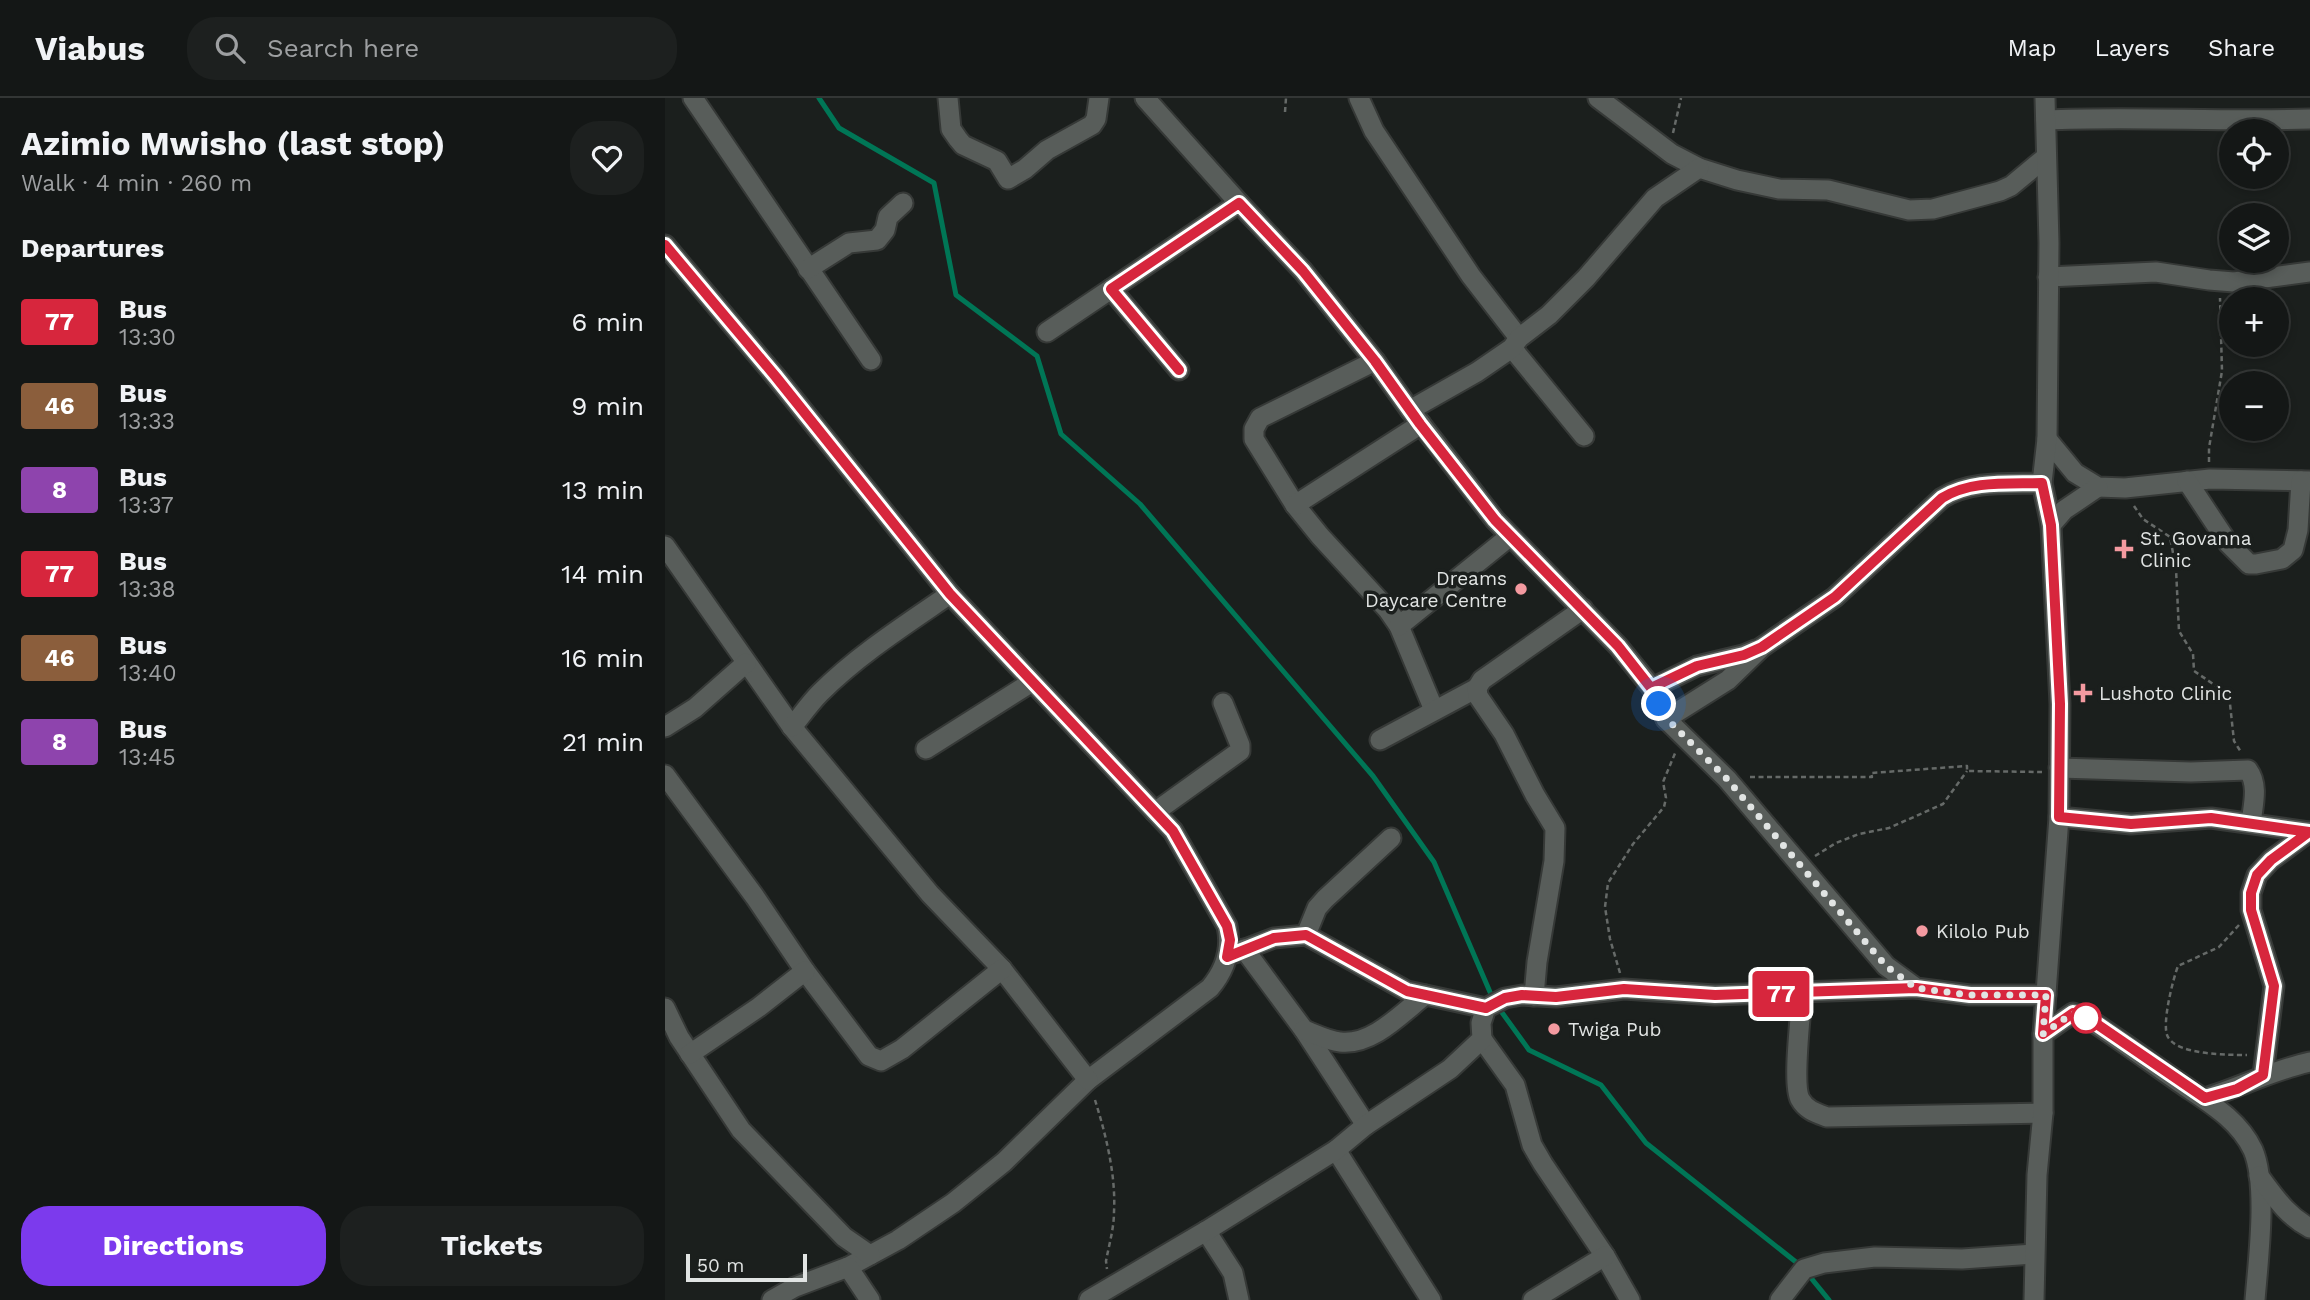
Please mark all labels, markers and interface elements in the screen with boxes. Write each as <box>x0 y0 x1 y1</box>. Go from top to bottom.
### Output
search box <box>187 17 677 80</box>
text: Viabus <box>35 29 145 68</box>
icon: search <box>211 29 249 67</box>
text: Search here <box>267 33 419 63</box>
text: Map <box>2008 34 2056 62</box>
text: Layers <box>2094 34 2170 62</box>
text: Share <box>2208 34 2275 62</box>
map controls <box>2219 119 2289 441</box>
button: locate <box>2219 119 2289 189</box>
button: heart <box>570 121 644 195</box>
text: Azimio Mwisho (last stop) <box>21 124 445 163</box>
text: Walk · 4 min · 260 m <box>21 170 252 197</box>
button: layers <box>2219 203 2289 273</box>
text: Departures <box>21 233 164 263</box>
button: + <box>2219 287 2289 357</box>
text: Bus <box>119 294 167 324</box>
text: 6 min <box>572 307 644 337</box>
text: 77 <box>45 308 74 336</box>
text: 13:30 <box>119 324 176 351</box>
button: − <box>2219 371 2289 441</box>
text: Bus <box>119 378 167 408</box>
text: 9 min <box>571 391 644 421</box>
text: 46 <box>44 392 75 420</box>
text: 13:33 <box>119 408 175 435</box>
text: Bus <box>119 462 167 492</box>
text: 13 min <box>562 475 644 505</box>
text: 8 <box>52 476 67 504</box>
text: 13:37 <box>119 492 174 519</box>
place label: St. Govanna Clinic <box>2140 527 2252 572</box>
marker: St. Govanna Clinic <box>2114 539 2134 559</box>
text: Bus <box>119 546 167 576</box>
text: 14 min <box>561 559 644 589</box>
text: 77 <box>45 560 74 588</box>
place label: Dreams Daycare Centre <box>1365 567 1507 612</box>
text: 13:38 <box>119 576 176 603</box>
marker: Dreams Daycare Centre <box>1513 581 1529 597</box>
text: Bus <box>119 630 167 660</box>
text: 16 min <box>561 643 644 673</box>
text: 46 <box>44 644 75 672</box>
text: 13:40 <box>119 660 177 687</box>
place label: Lushoto Clinic <box>2099 682 2232 705</box>
marker: Lushoto Clinic <box>2073 683 2093 703</box>
your location <box>1641 686 1676 721</box>
text: Bus <box>119 714 167 744</box>
text: 21 min <box>562 727 644 757</box>
text: 8 <box>52 728 67 756</box>
text: 13:45 <box>119 744 176 771</box>
place label: Kilolo Pub <box>1936 920 2030 943</box>
marker: Kilolo Pub <box>1914 923 1930 939</box>
line badge: 77 <box>1749 971 1813 1017</box>
text: 77 <box>1766 980 1796 1008</box>
unlabelled marker <box>2071 1003 2101 1033</box>
place label: Twiga Pub <box>1568 1018 1661 1041</box>
marker: Twiga Pub <box>1546 1021 1562 1037</box>
button: Directions <box>21 1206 326 1286</box>
button: Tickets <box>340 1206 644 1286</box>
scale bar <box>686 1251 807 1283</box>
text: 50 m <box>697 1254 744 1277</box>

